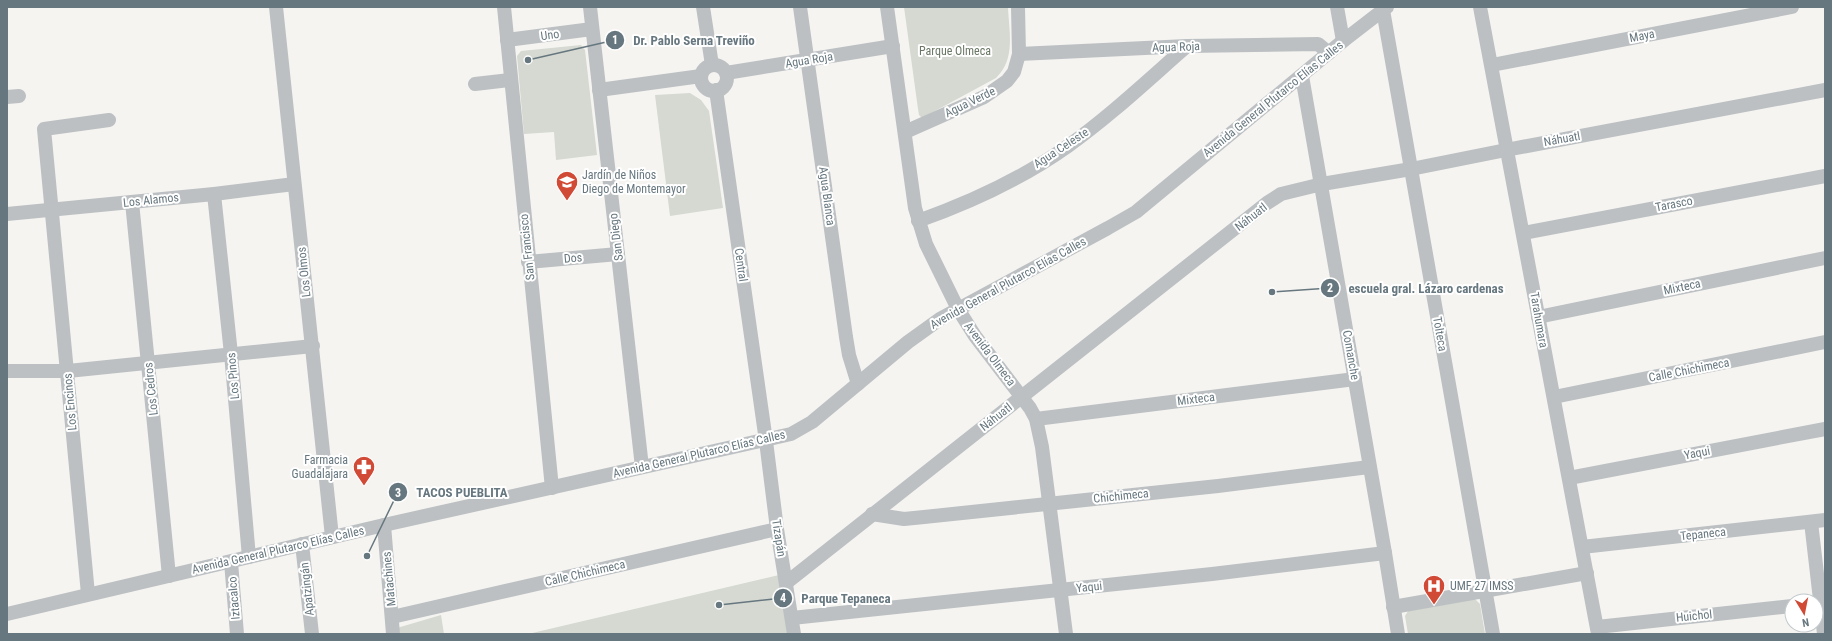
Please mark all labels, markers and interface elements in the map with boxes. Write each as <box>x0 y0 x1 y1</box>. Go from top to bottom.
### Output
street label: Uno <box>540 27 560 43</box>
street label: Maya <box>1628 27 1656 45</box>
callout: Dr. Pablo Serna Treviño <box>605 28 763 53</box>
text: 1 <box>612 33 618 47</box>
text: Dr. Pablo Serna Treviño <box>633 33 755 48</box>
street label: Avenida General Plutarco Elías Calles <box>1200 38 1346 160</box>
street label: Agua Roja <box>1152 39 1200 55</box>
park label: Parque Olmeca <box>919 44 991 58</box>
street label: Agua Roja <box>784 49 834 71</box>
street label: Agua Verde <box>943 84 998 120</box>
street label: Agua Celeste <box>1031 125 1091 171</box>
street label: Náhuatl <box>1543 129 1581 149</box>
street label: Agua Blanca <box>816 166 838 227</box>
place label: Jardín de Niños Diego de Montemayor <box>582 168 686 196</box>
school or university icon: Jardín de Niños Diego de Montemayor <box>554 169 580 202</box>
street label: Los Alamos <box>122 190 180 210</box>
street label: Tarasco <box>1654 194 1694 214</box>
street label: Náhuatl <box>1232 200 1270 234</box>
street label: San Diego <box>606 212 626 262</box>
street label: San Francisco <box>517 213 537 281</box>
street label: Avenida General Plutarco Elías Calles <box>928 234 1088 332</box>
street label: Los Olmos <box>294 246 314 298</box>
street label: Central <box>732 247 750 283</box>
street label: Dos <box>563 250 583 266</box>
callout: escuela gral. Lázaro cardenas <box>1320 276 1511 301</box>
street label: Mixteca <box>1662 276 1702 298</box>
text: 2 <box>1327 281 1333 295</box>
text: escuela gral. Lázaro cardenas <box>1348 281 1504 296</box>
street label: Tarahumara <box>1527 291 1551 349</box>
street label: Tolteca <box>1430 316 1450 353</box>
street label: Avenida Olmeca <box>961 319 1019 389</box>
street label: Comanche <box>1340 329 1362 381</box>
street label: Los Pinos <box>224 352 242 400</box>
street label: Calle Chichimeca <box>1647 355 1731 385</box>
street label: Los Cedros <box>141 362 161 416</box>
street label: Los Encinos <box>61 373 79 431</box>
street label: Mixteca <box>1177 390 1216 408</box>
street label: Náhuatl <box>977 400 1015 434</box>
street label: Avenida General Plutarco Elías Calles <box>612 427 786 481</box>
street label: Yaqui <box>1683 444 1711 462</box>
place label: Farmacia Guadalajara <box>292 453 348 481</box>
pharmacy icon: Farmacia Guadalajara <box>351 454 377 487</box>
callout: TACOS PUEBLITA <box>388 480 516 505</box>
text: TACOS PUEBLITA <box>416 485 508 500</box>
text: 3 <box>395 486 401 500</box>
street label: Chichimeca <box>1093 486 1150 506</box>
street label: Tizapán <box>769 518 789 558</box>
street label: Avenida General Plutarco Elías Calles <box>191 523 365 577</box>
street label: Tepaneca <box>1680 525 1727 543</box>
street label: Matachines <box>380 551 398 607</box>
street label: Calle Chichimeca <box>544 557 627 589</box>
street label: Apatzingán <box>297 562 317 616</box>
hospital icon: UMF 27 IMSS <box>1421 573 1447 606</box>
street label: Iztacalco <box>225 576 243 620</box>
street label: Yaqui <box>1075 579 1103 595</box>
place label: UMF 27 IMSS <box>1450 579 1513 593</box>
callout: Parque Tepaneca <box>773 586 899 611</box>
text: 4 <box>780 591 786 605</box>
text: Parque Tepaneca <box>801 591 891 606</box>
north arrow <box>1784 593 1824 633</box>
street label: Huichol <box>1675 607 1713 625</box>
text: N <box>1801 615 1810 629</box>

